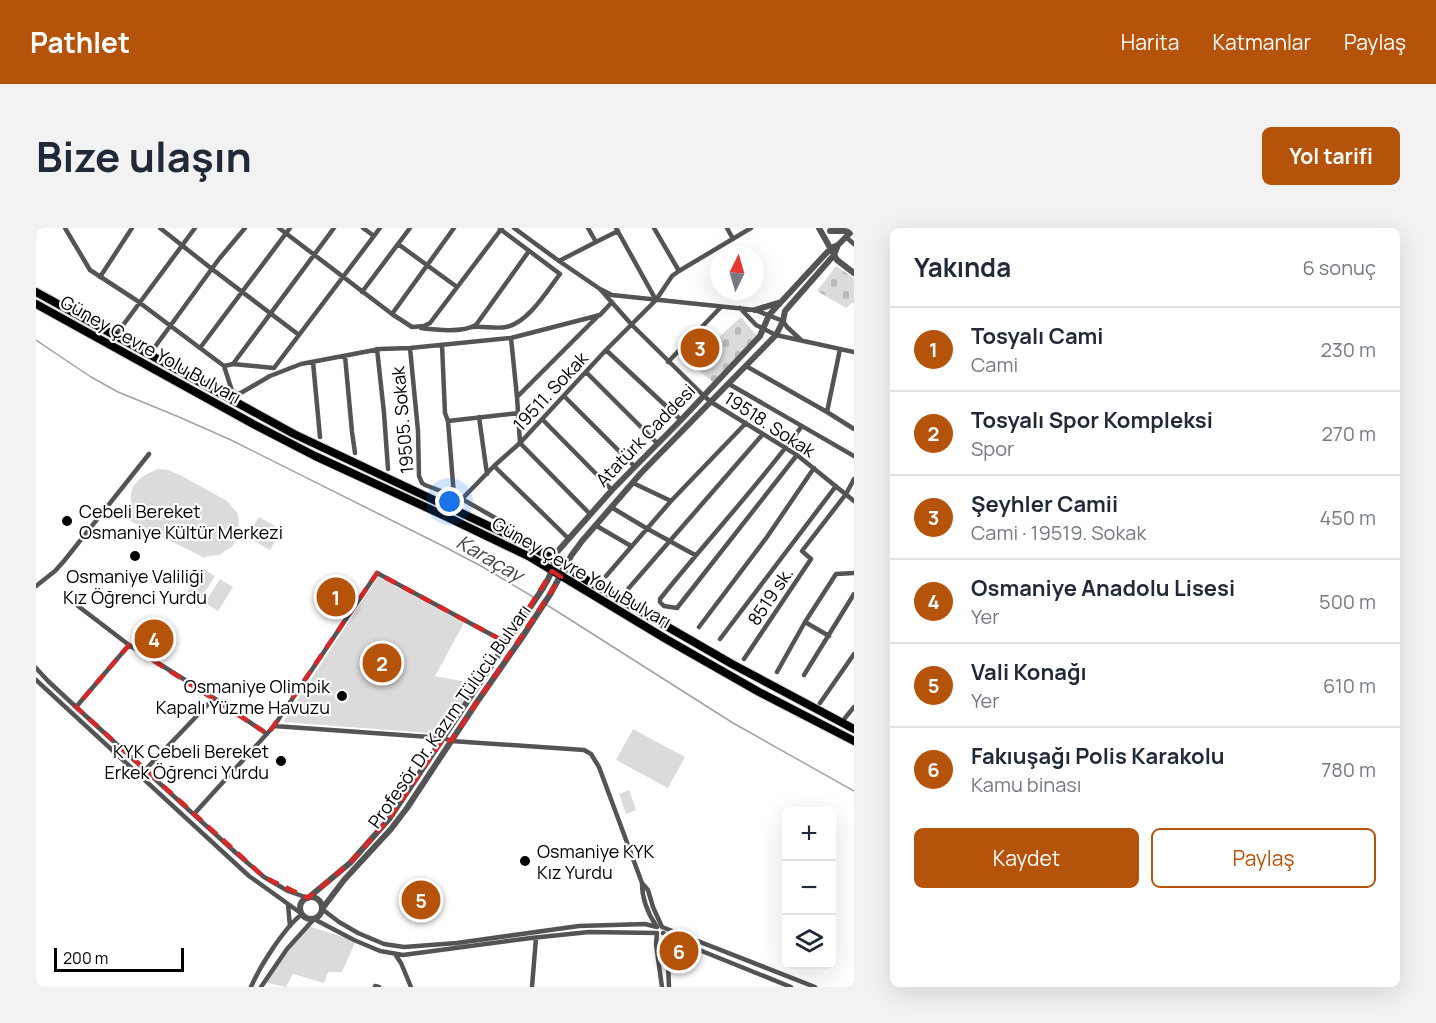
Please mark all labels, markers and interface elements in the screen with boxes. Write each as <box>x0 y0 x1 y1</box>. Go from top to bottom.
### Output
text: Pathlet <box>30 23 130 61</box>
text: Harita <box>1121 28 1179 56</box>
text: Katmanlar <box>1212 28 1311 56</box>
text: Paylaş <box>1344 28 1406 56</box>
text: Bize ulaşın <box>36 127 252 185</box>
button: Yol tarifi <box>1262 127 1400 185</box>
north arrow <box>710 246 764 300</box>
text: Yakında <box>914 249 1011 285</box>
text: 6 sonuç <box>1302 254 1376 281</box>
street label: Güney Çevre Yolu Bulvarı <box>56 289 246 409</box>
text: Tosyalı Cami <box>971 321 1104 351</box>
pin: 3 <box>680 326 720 370</box>
text: 1 <box>929 336 938 363</box>
text: 230 m <box>1320 336 1376 363</box>
street label: 19511. Sokak <box>507 346 593 436</box>
text: Cami <box>971 351 1018 378</box>
street label: 19505. Sokak <box>385 364 419 475</box>
street label: Atatürk Caddesi <box>590 379 700 491</box>
street label: 19518. Sokak <box>720 386 821 463</box>
text: Tosyalı Spor Kompleksi <box>971 405 1213 435</box>
text: 2 <box>928 420 939 447</box>
text: 270 m <box>1321 420 1376 447</box>
text: Spor <box>971 435 1014 462</box>
your location <box>435 487 464 516</box>
text: Şeyhler Camii <box>971 489 1118 519</box>
place label: Cebeli Bereket Osmaniye Kültür Merkezi <box>79 499 283 544</box>
text: 3 <box>928 504 939 531</box>
text: 450 m <box>1320 504 1376 531</box>
street label: Güney Çevre Yolu Bulvarı <box>488 511 676 633</box>
marker: Cebeli Bereket Osmaniye Kültür Merkezi <box>60 514 74 528</box>
text: Cami · 19519. Sokak <box>971 519 1146 546</box>
water label: Karaçay <box>452 528 530 589</box>
marker: Osmaniye Valiliği Kız Öğrenci Yurdu <box>128 549 142 563</box>
street label: 8519 sk. <box>742 562 798 630</box>
place label: Osmaniye Valiliği Kız Öğrenci Yurdu <box>63 564 207 609</box>
text: Osmaniye Anadolu Lisesi <box>971 573 1235 603</box>
pin: 1 <box>316 574 356 620</box>
text: 4 <box>927 588 940 615</box>
text: 500 m <box>1319 588 1376 615</box>
street label: Profesör Dr. Kazım Tülücü Bulvarı <box>362 599 536 833</box>
text: Yer <box>971 603 999 630</box>
pin: 4 <box>134 616 174 662</box>
pin: 2 <box>362 640 402 686</box>
text: Vali Konağı <box>971 657 1087 687</box>
text: 5 <box>928 672 939 699</box>
text: 610 m <box>1323 672 1376 699</box>
place label: Osmaniye Olimpik Kapalı Yüzme Havuzu <box>156 674 331 719</box>
text: Yer <box>971 687 999 714</box>
marker: Osmaniye Olimpik Kapalı Yüzme Havuzu <box>335 689 349 703</box>
place label: KYK Cebeli Bereket Erkek Öğrenci Yurdu <box>104 739 269 784</box>
text: Fakıuşağı Polis Karakolu <box>971 741 1225 771</box>
marker: KYK Cebeli Bereket Erkek Öğrenci Yurdu <box>274 754 288 768</box>
text: 6 <box>927 756 940 783</box>
text: 780 m <box>1321 756 1376 783</box>
text: Kamu binası <box>971 771 1082 798</box>
map controls <box>782 807 836 969</box>
button: + <box>782 807 836 861</box>
button: Kaydet <box>914 828 1139 888</box>
button: Paylaş <box>1151 828 1376 888</box>
place label: Osmaniye KYK Kız Yurdu <box>537 839 655 884</box>
marker: Osmaniye KYK Kız Yurdu <box>518 854 532 868</box>
button: − <box>782 861 836 915</box>
pin: 5 <box>402 878 440 922</box>
button: layers <box>782 915 836 969</box>
pin: 6 <box>660 928 698 974</box>
scale bar <box>54 945 184 972</box>
text: 200 m <box>63 947 108 969</box>

